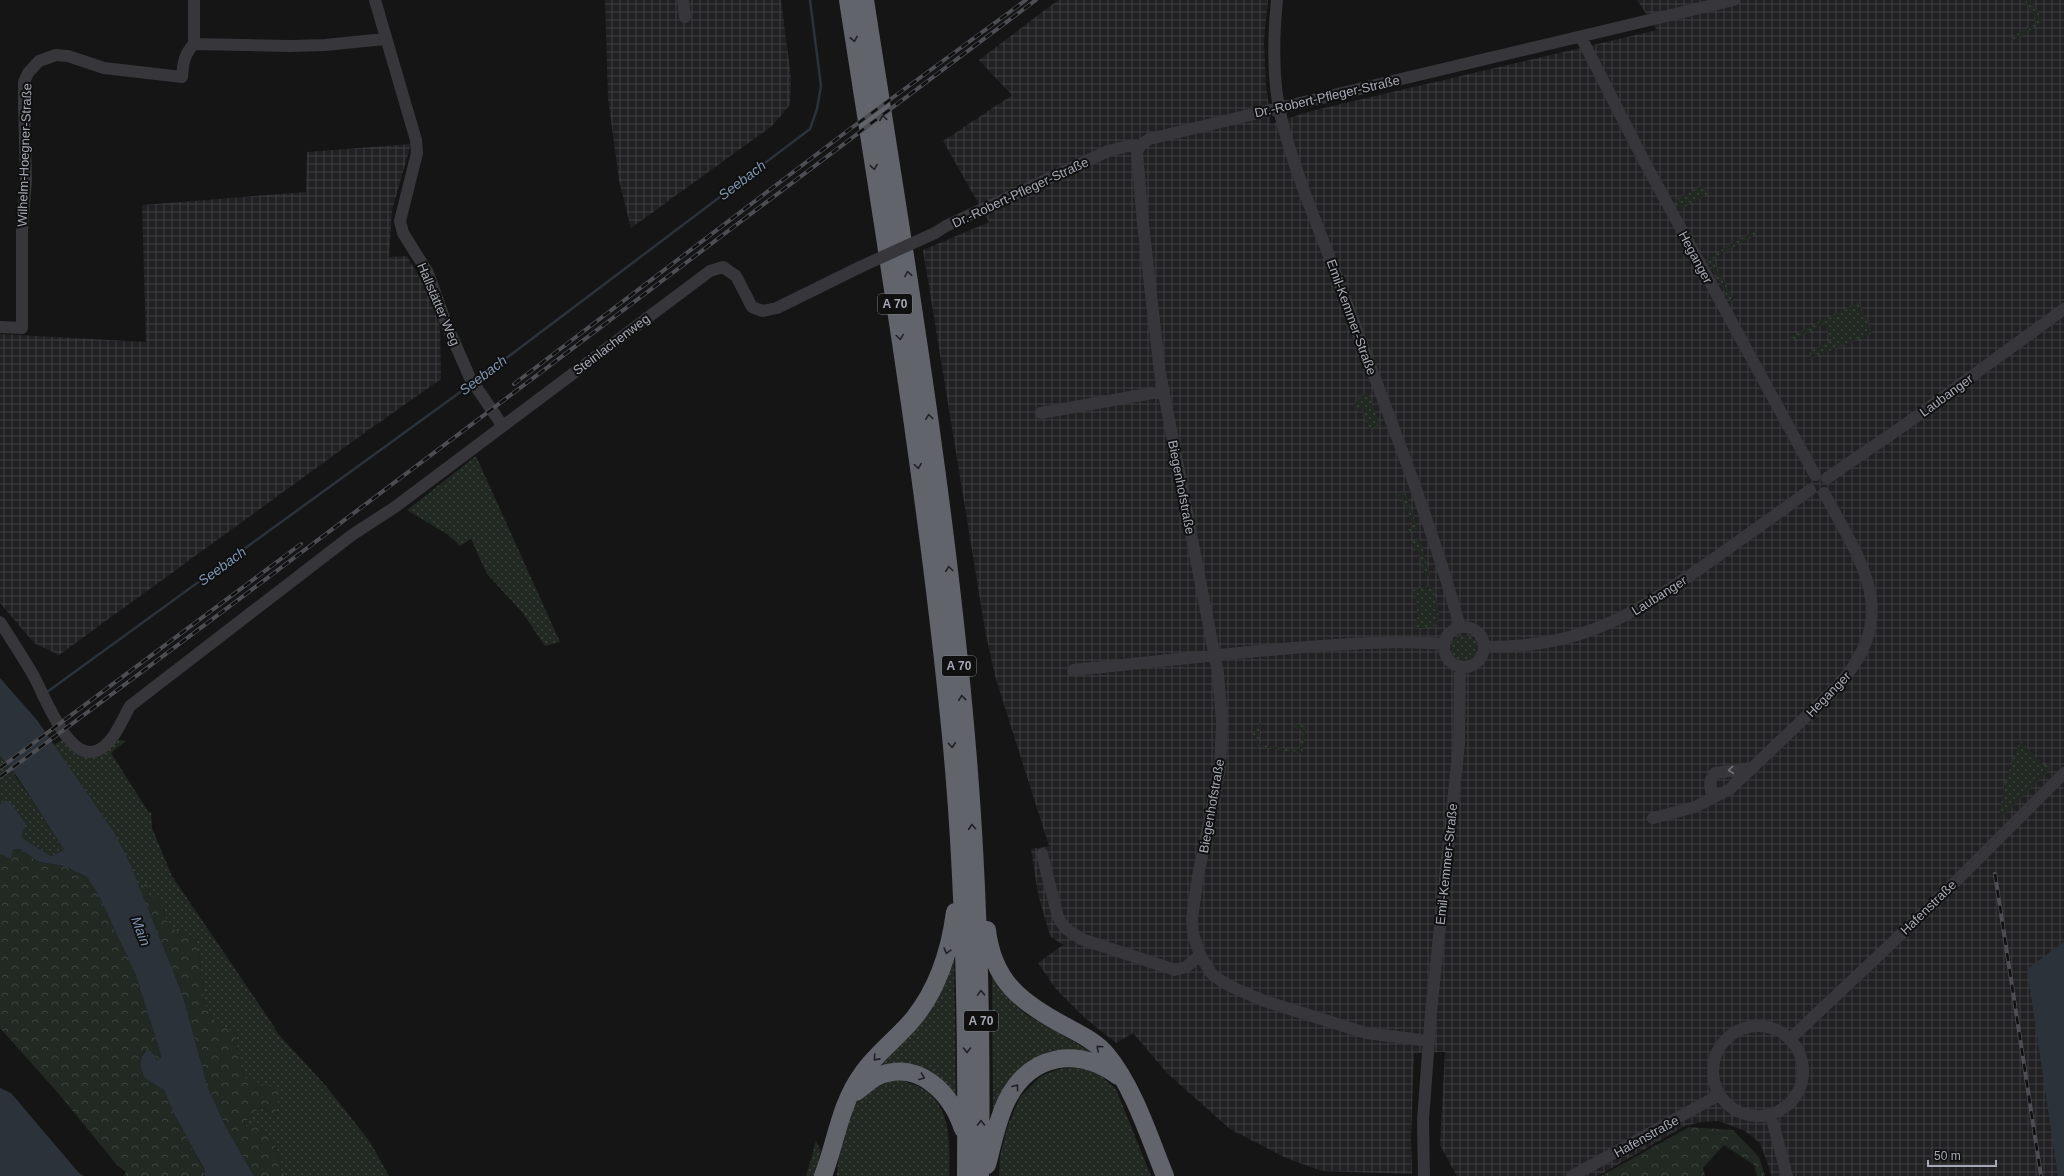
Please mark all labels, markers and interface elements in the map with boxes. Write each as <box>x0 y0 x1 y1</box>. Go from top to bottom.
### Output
one-way arrow <box>849 35 858 42</box>
street label: Dr.-Robert-Pfleger-Straße <box>1253 72 1401 121</box>
street label: Wilhelm-Hoegner-Straße <box>14 83 35 227</box>
one-way arrow <box>879 115 888 121</box>
street label: Dr.-Robert-Pfleger-Straße <box>950 154 1091 231</box>
water label: Seebach <box>715 157 769 203</box>
one-way arrow <box>869 164 878 170</box>
street label: Heganger <box>1676 229 1716 287</box>
street label: Emil-Kemmer-Straße <box>1324 257 1379 377</box>
street label: Hallstätter Weg <box>414 260 463 348</box>
one-way arrow <box>904 271 913 277</box>
road number: A 70 <box>878 294 912 314</box>
street label: Steinlachenweg <box>570 311 652 378</box>
one-way arrow <box>895 334 904 340</box>
water label: Seebach <box>456 352 510 398</box>
street label: Laubanger <box>1917 371 1976 420</box>
one-way arrow <box>925 414 934 420</box>
street label: Biegenhofstraße <box>1165 439 1198 535</box>
one-way arrow <box>913 463 922 469</box>
water label: Seebach <box>195 543 249 589</box>
one-way arrow <box>945 566 954 572</box>
street label: Laubanger <box>1629 572 1690 618</box>
road number: A 70 <box>942 656 976 676</box>
street label: Heganger <box>1803 668 1854 720</box>
one-way arrow <box>958 695 967 701</box>
one-way arrow <box>947 742 956 748</box>
street label: Biegenhofstraße <box>1196 758 1227 854</box>
one-way arrow <box>1728 765 1734 774</box>
street label: Emil-Kemmer-Straße <box>1433 803 1460 926</box>
one-way arrow <box>968 824 977 830</box>
street label: Hafenstraße <box>1897 877 1959 938</box>
water label: Main <box>128 914 154 948</box>
one-way arrow <box>943 947 952 954</box>
one-way arrow <box>976 990 985 996</box>
road number: A 70 <box>964 1011 998 1031</box>
one-way arrow <box>1096 1045 1104 1053</box>
one-way arrow <box>962 1047 971 1053</box>
one-way arrow <box>874 1053 881 1061</box>
one-way arrow <box>919 1073 926 1081</box>
one-way arrow <box>1011 1085 1018 1092</box>
street label: Hafenstraße <box>1611 1113 1681 1160</box>
one-way arrow <box>977 1120 985 1126</box>
scale bar <box>1928 1142 1996 1168</box>
text: 50 m <box>1934 1149 1961 1163</box>

